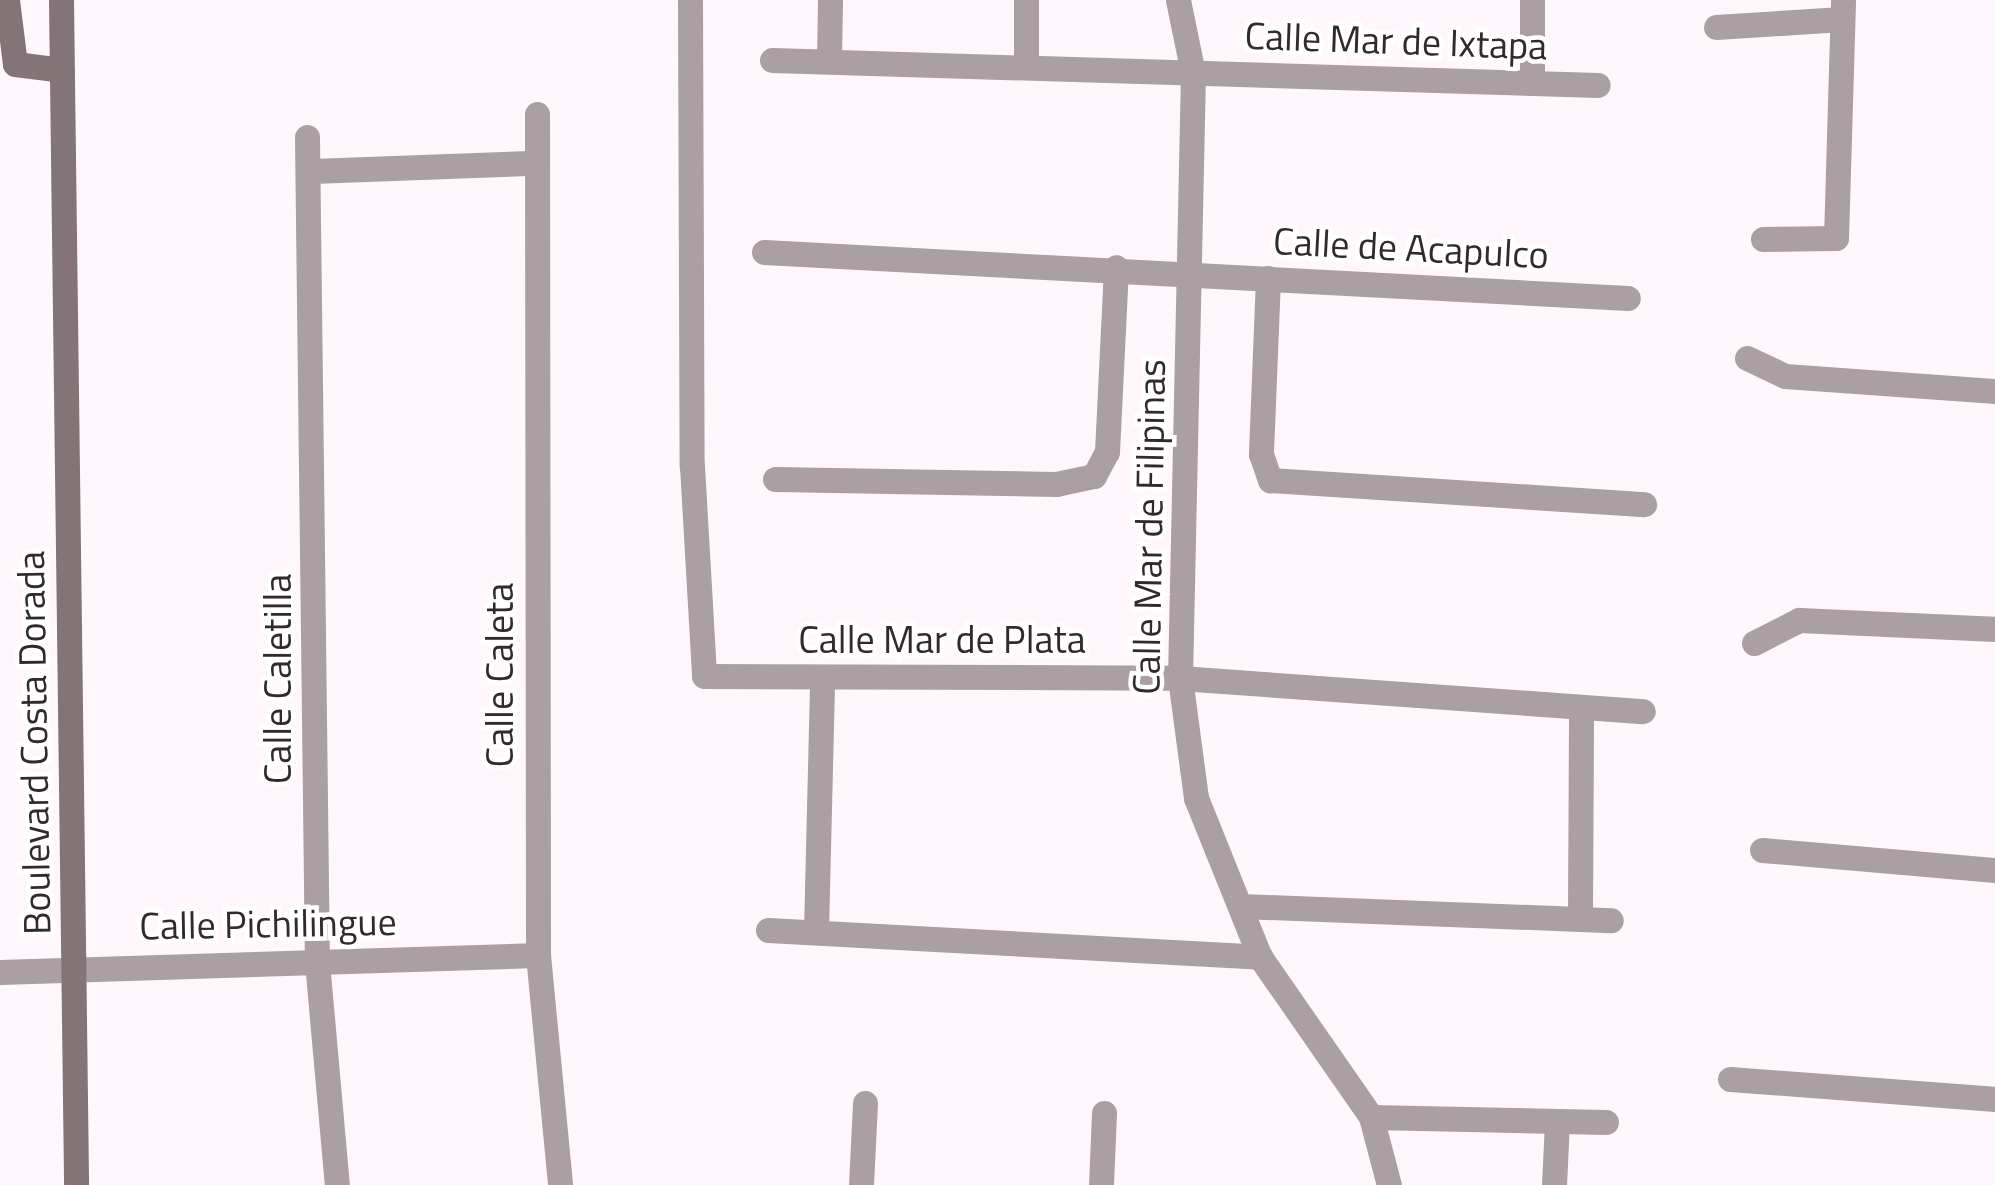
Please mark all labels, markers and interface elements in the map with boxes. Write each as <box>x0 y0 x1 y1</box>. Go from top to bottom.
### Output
street label: Calle Mar de Ixtapa <box>1244 13 1548 69</box>
street label: Calle de Acapulco <box>1272 218 1550 278</box>
street label: Calle Mar de Filipinas <box>1123 359 1175 695</box>
street label: Boulevard Costa Dorada <box>8 551 60 935</box>
street label: Calle Caletilla <box>255 574 301 784</box>
street label: Calle Caleta <box>477 583 523 767</box>
street label: Calle Mar de Plata <box>798 617 1086 663</box>
street label: Calle Pichilingue <box>139 899 397 949</box>

